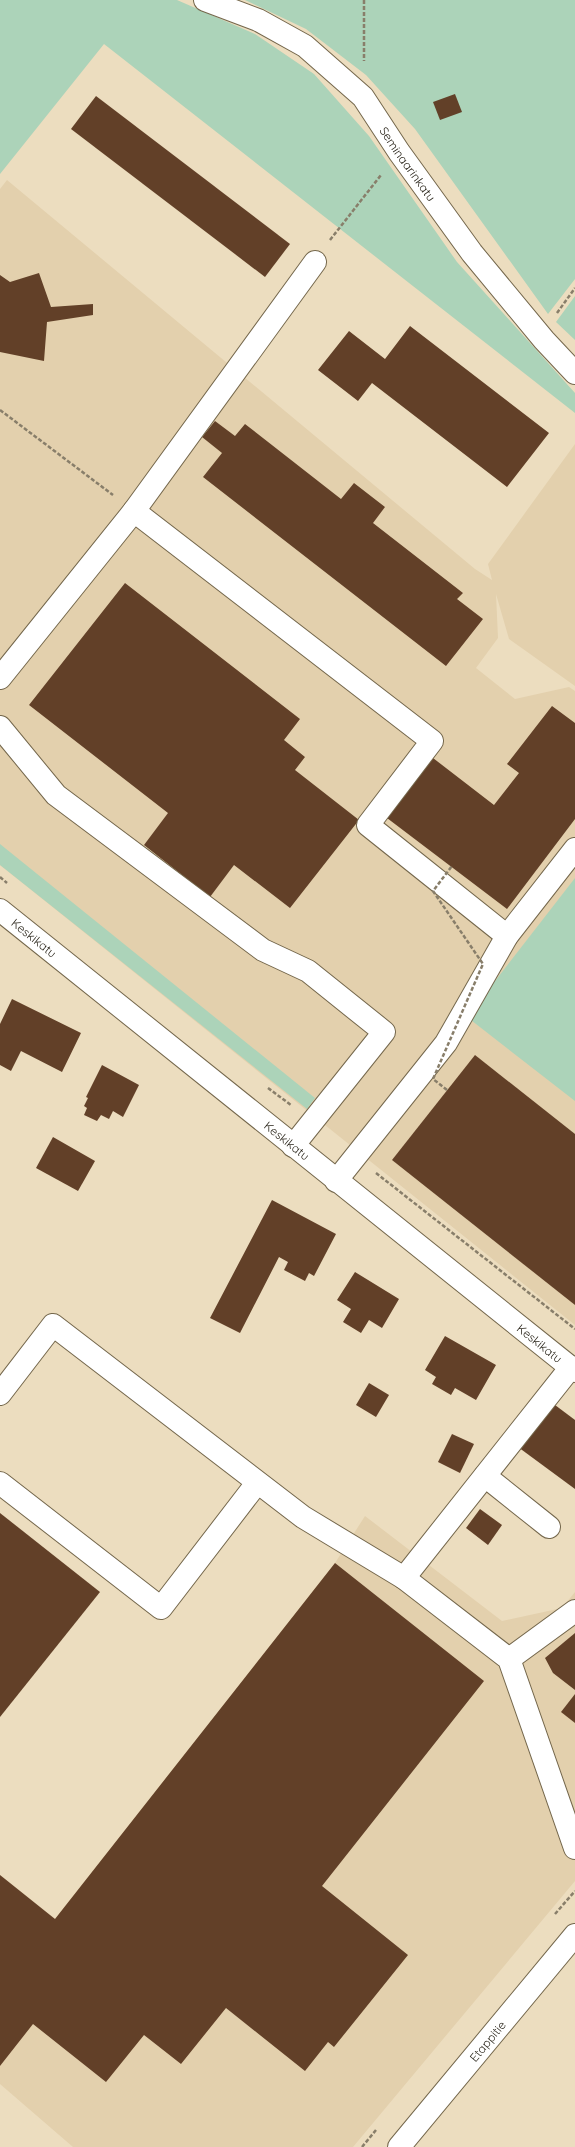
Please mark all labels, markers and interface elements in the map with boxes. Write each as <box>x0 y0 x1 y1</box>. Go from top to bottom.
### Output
street label: Seminaarinkatu <box>377 124 439 204</box>
street label: Keskikatu <box>9 915 60 960</box>
street label: Keskikatu <box>261 1118 313 1163</box>
street label: Keskikatu <box>514 1320 566 1366</box>
street label: Etappitie <box>466 2017 509 2064</box>

